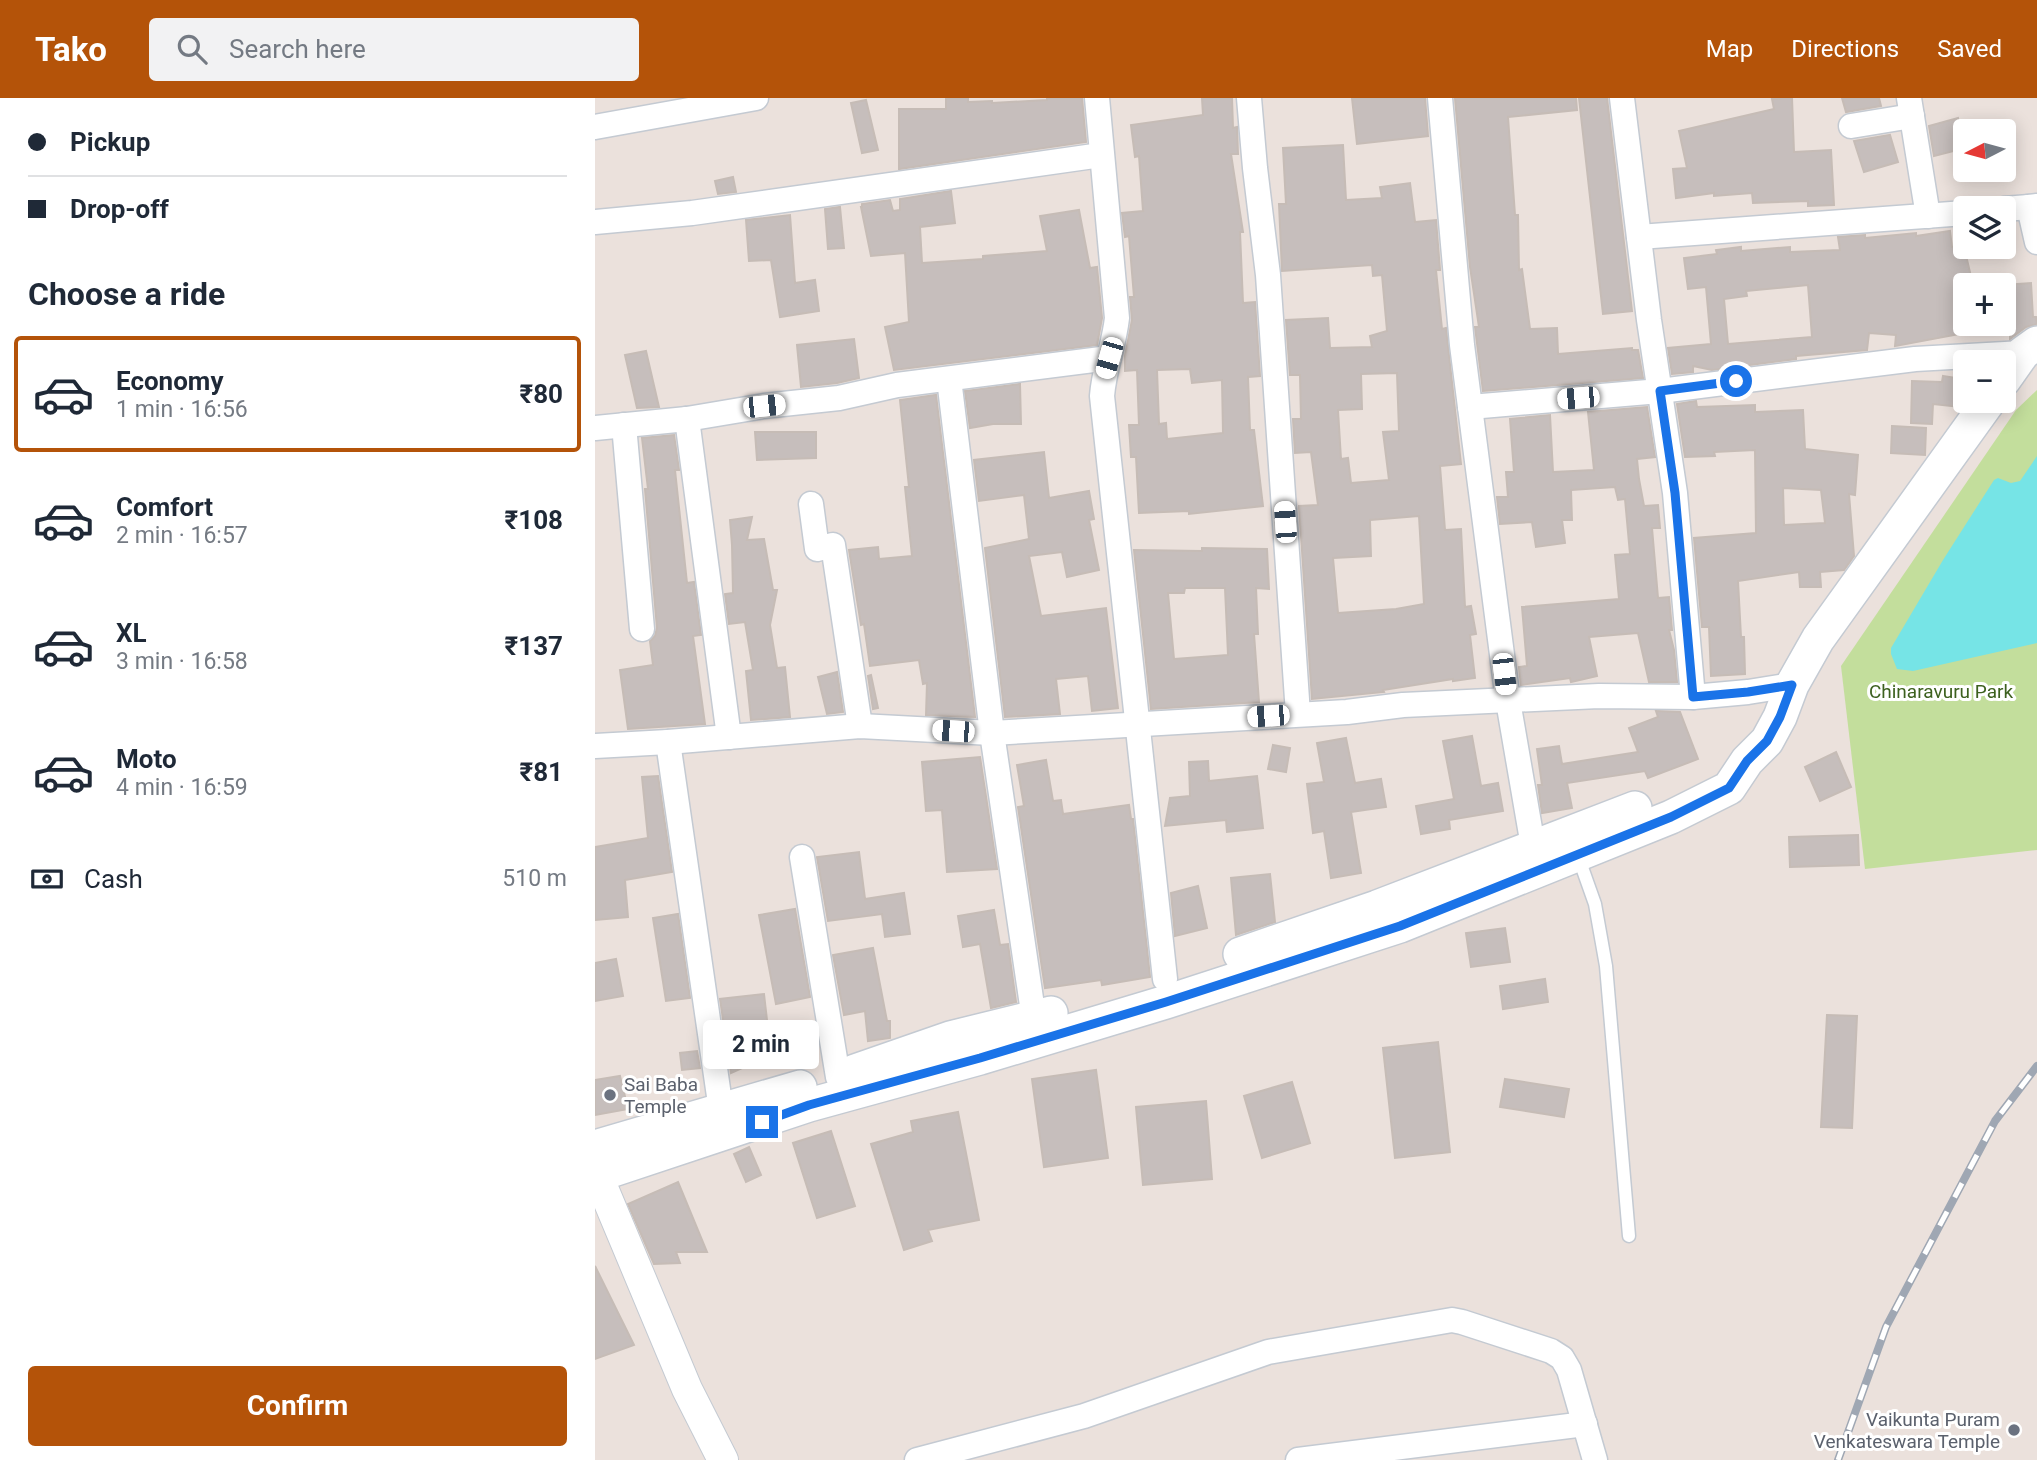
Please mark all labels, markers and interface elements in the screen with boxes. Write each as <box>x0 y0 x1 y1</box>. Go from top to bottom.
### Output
search box <box>149 18 639 81</box>
text: Tako <box>35 30 107 69</box>
icon: search <box>173 30 211 68</box>
text: Search here <box>229 34 366 64</box>
text: Map <box>1706 35 1753 63</box>
text: Directions <box>1791 35 1899 63</box>
text: Saved <box>1937 35 2002 63</box>
north arrow <box>1953 119 2016 182</box>
map controls <box>1953 119 2016 413</box>
text: Pickup <box>70 127 150 157</box>
text: Drop-off <box>70 194 169 224</box>
button: layers <box>1953 196 2016 259</box>
button: + <box>1953 273 2016 336</box>
text: Choose a ride <box>28 275 225 313</box>
car <box>1094 335 1125 381</box>
button: − <box>1953 350 2016 413</box>
icon: car <box>32 363 95 426</box>
route start <box>1720 365 1752 397</box>
text: Economy <box>116 366 223 396</box>
text: ₹80 <box>519 379 563 409</box>
car <box>1557 386 1600 410</box>
car <box>743 393 786 419</box>
text: 1 min · 16:56 <box>116 396 248 423</box>
icon: car <box>32 489 95 552</box>
text: Comfort <box>116 492 213 522</box>
car <box>1274 500 1297 544</box>
text: ₹108 <box>505 505 563 535</box>
text: 2 min · 16:57 <box>116 522 248 549</box>
icon: car <box>32 615 95 678</box>
text: XL <box>116 618 147 648</box>
text: ₹137 <box>505 631 563 661</box>
text: 3 min · 16:58 <box>116 648 248 675</box>
car <box>1492 652 1517 696</box>
park label: Chinaravuru Park <box>1869 680 2013 703</box>
car <box>1247 704 1290 728</box>
car <box>932 719 975 743</box>
icon: car <box>32 741 95 804</box>
text: Moto <box>116 744 177 774</box>
text: ₹81 <box>519 757 563 787</box>
text: 4 min · 16:59 <box>116 774 248 801</box>
icon: cash <box>28 860 66 898</box>
text: Cash <box>84 864 143 894</box>
text: 510 m <box>502 865 567 892</box>
callout: 2 min <box>704 1020 820 1070</box>
text: 2 min <box>732 1031 790 1058</box>
place label: Sai Baba Temple <box>624 1073 698 1118</box>
marker: Sai Baba Temple <box>602 1087 618 1103</box>
route end <box>746 1106 778 1138</box>
button: Confirm <box>28 1366 567 1446</box>
place label: Vaikunta Puram Venkateswara Temple <box>1814 1408 2000 1453</box>
marker: Vaikunta Puram Venkateswara Temple <box>2006 1422 2022 1438</box>

